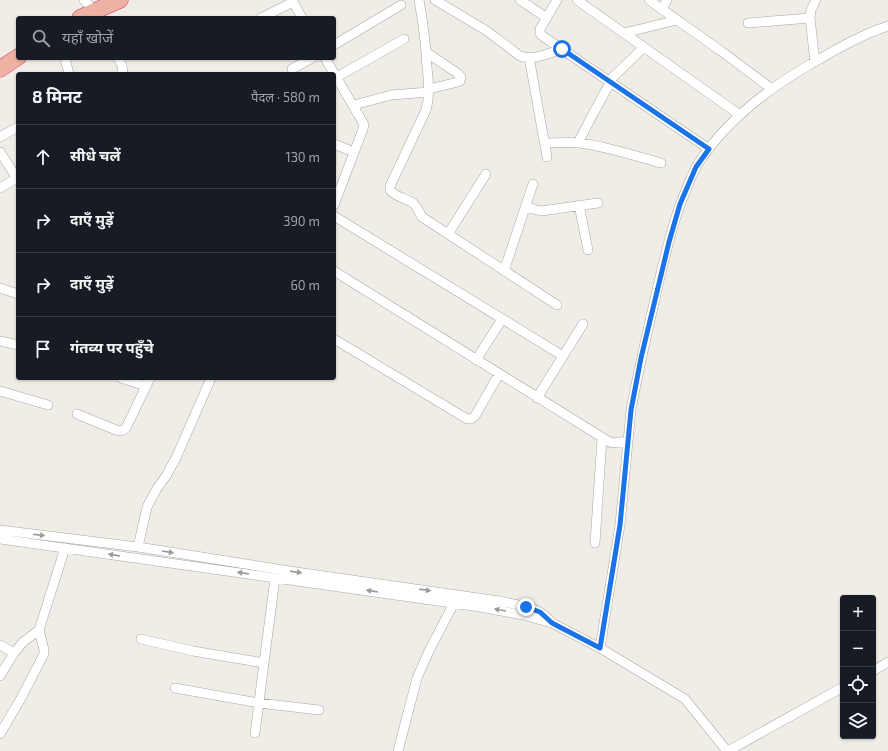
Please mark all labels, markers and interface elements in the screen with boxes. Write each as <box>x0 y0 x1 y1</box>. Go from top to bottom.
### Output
search box <box>16 16 336 60</box>
icon: search <box>30 27 52 49</box>
text: यहाँ खोजें <box>62 28 113 46</box>
route start <box>553 40 571 58</box>
text: 8 मिनट <box>32 86 82 106</box>
text: पैदल · 580 m <box>251 89 320 105</box>
icon: ahead <box>32 146 54 168</box>
text: सीधे चलें <box>70 146 121 164</box>
text: 130 m <box>285 149 320 165</box>
icon: right <box>32 210 54 232</box>
text: दाएँ मुड़ें <box>70 210 114 228</box>
text: 390 m <box>283 213 320 229</box>
icon: right <box>32 274 54 296</box>
text: दाएँ मुड़ें <box>70 274 114 292</box>
text: 60 m <box>290 277 320 293</box>
icon: arrive <box>32 338 54 360</box>
text: गंतव्य पर पहुँचे <box>70 338 154 356</box>
one-way arrow <box>33 532 45 538</box>
one-way arrow <box>161 549 174 555</box>
one-way arrow <box>108 552 120 558</box>
one-way arrow <box>290 569 302 575</box>
one-way arrow <box>237 570 249 576</box>
one-way arrow <box>419 587 431 593</box>
one-way arrow <box>366 588 378 594</box>
map controls <box>840 595 876 739</box>
button: + <box>840 595 876 631</box>
route end <box>517 598 535 616</box>
one-way arrow <box>494 607 506 613</box>
button: − <box>840 631 876 667</box>
button: locate <box>840 667 876 703</box>
button: layers <box>840 703 876 739</box>

